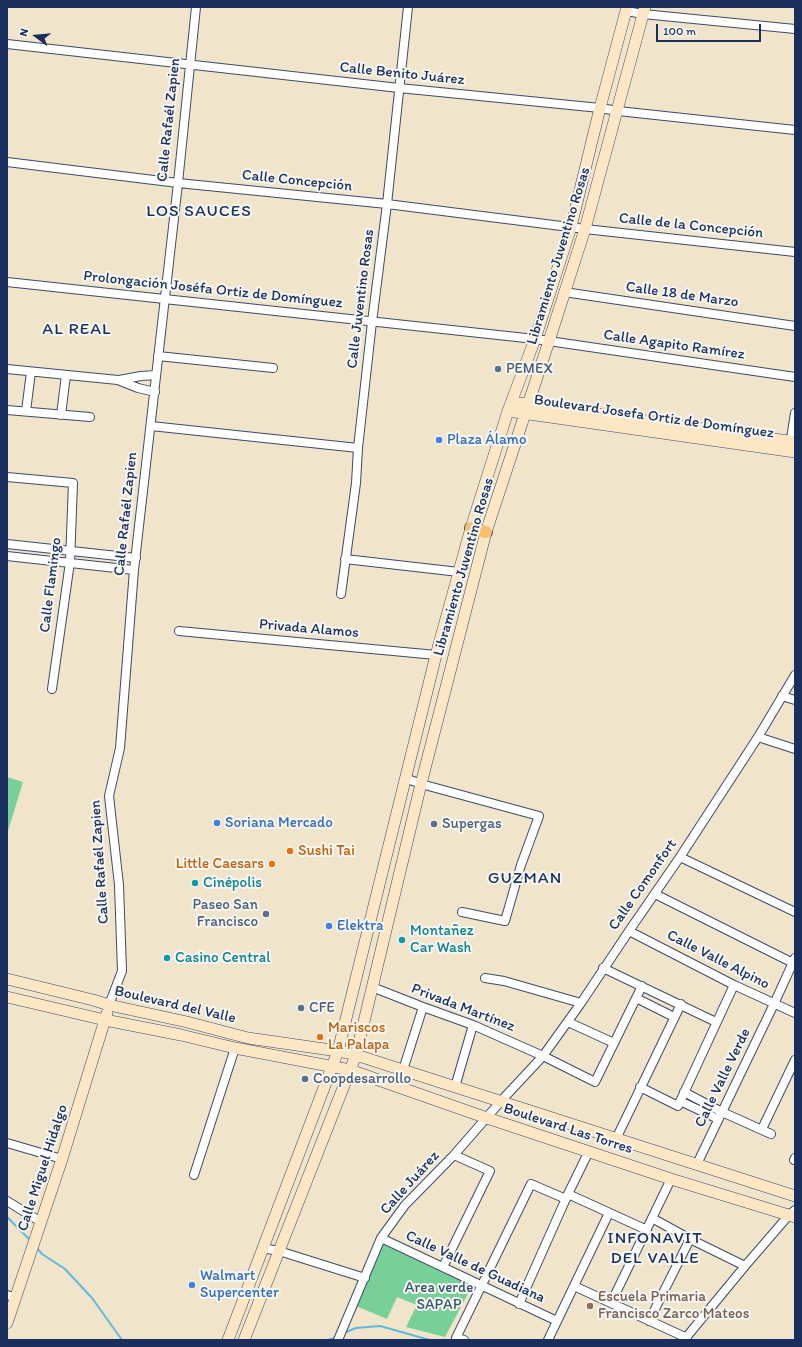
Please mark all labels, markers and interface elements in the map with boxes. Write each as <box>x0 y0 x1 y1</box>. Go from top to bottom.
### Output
north arrow <box>16 16 56 56</box>
scale bar <box>658 16 763 42</box>
text: 100 m <box>663 24 696 38</box>
text: N <box>17 27 31 38</box>
street label: Calle Rafaél Zapien <box>154 57 184 183</box>
street label: Calle Benito Juárez <box>339 58 465 90</box>
street label: Libramiento Juventino Rosas <box>523 165 595 347</box>
street label: Calle Concepción <box>241 166 353 196</box>
district label: LOS SAUCES <box>146 202 252 222</box>
street label: Calle de la Concepción <box>618 209 764 243</box>
street label: Calle Juventino Rosas <box>344 228 378 370</box>
street label: Prolongación Joséfa Ortiz de Domínguez <box>82 267 344 313</box>
street label: Calle 18 de Marzo <box>624 278 740 312</box>
district label: AL REAL <box>42 320 112 340</box>
street label: Calle Agapito Ramírez <box>602 326 746 364</box>
place label: PEMEX <box>506 360 553 378</box>
marker: PEMEX <box>493 364 503 374</box>
street label: Boulevard Josefa Ortiz de Domínguez <box>533 391 775 443</box>
place label: Plaza Álamo <box>447 431 527 449</box>
marker: Plaza Álamo <box>434 435 444 445</box>
street label: Calle Rafaél Zapien <box>111 451 141 577</box>
street label: Libramiento Juventino Rosas <box>430 476 498 658</box>
street label: Calle Flamingo <box>36 536 66 634</box>
street label: Privada Alamos <box>258 616 360 642</box>
street label: Calle Rafaél Zapien <box>87 799 113 925</box>
place label: Soriana Mercado <box>225 814 333 832</box>
place label: Supergas <box>442 815 502 833</box>
marker: Soriana Mercado <box>212 818 222 828</box>
marker: Supergas <box>429 819 439 829</box>
street label: Calle Comonfort <box>605 836 681 934</box>
place label: Sushi Tai <box>298 842 355 860</box>
marker: Sushi Tai <box>285 846 295 856</box>
place label: Little Caesars <box>176 855 264 873</box>
marker: Little Caesars <box>267 859 277 869</box>
district label: GUZMAN <box>488 869 562 889</box>
place label: Cinépolis <box>203 874 262 892</box>
marker: Cinépolis <box>190 878 200 888</box>
place label: Paseo San Francisco <box>193 896 258 931</box>
marker: Paseo San Francisco <box>261 909 271 919</box>
place label: Elektra <box>337 917 383 935</box>
marker: Elektra <box>324 921 334 931</box>
place label: Montañez Car Wash <box>410 922 474 957</box>
street label: Calle Valle Alpino <box>664 926 772 994</box>
marker: Montañez Car Wash <box>397 935 407 945</box>
place label: Casino Central <box>175 949 270 967</box>
marker: Casino Central <box>162 953 172 963</box>
street label: Privada Martínez <box>409 980 517 1036</box>
street label: Boulevard del Valle <box>113 982 237 1028</box>
place label: CFE <box>309 999 335 1017</box>
marker: CFE <box>296 1003 306 1013</box>
place label: Mariscos La Palapa <box>328 1019 389 1054</box>
street label: Calle Valle Verde <box>691 1026 755 1130</box>
marker: Mariscos La Palapa <box>315 1032 325 1042</box>
place label: Coopdesarrollo <box>313 1070 411 1088</box>
marker: Coopdesarrollo <box>300 1074 310 1084</box>
street label: Boulevard Las Torres <box>501 1100 635 1158</box>
street label: Calle Miguel Hidalgo <box>14 1102 72 1234</box>
street label: Calle Juárez <box>377 1147 443 1219</box>
street label: Calle Valle de Guadiana <box>403 1227 547 1307</box>
district label: INFONAVIT DEL VALLE <box>607 1229 703 1269</box>
place label: Walmart Supercenter <box>200 1267 279 1302</box>
park label: Area verde SAPAP <box>405 1279 473 1314</box>
marker: Walmart Supercenter <box>187 1280 197 1290</box>
place label: Escuela Primaria Francisco Zarco Mateos <box>598 1288 749 1323</box>
marker: Escuela Primaria Francisco Zarco Mateos <box>585 1301 595 1311</box>

